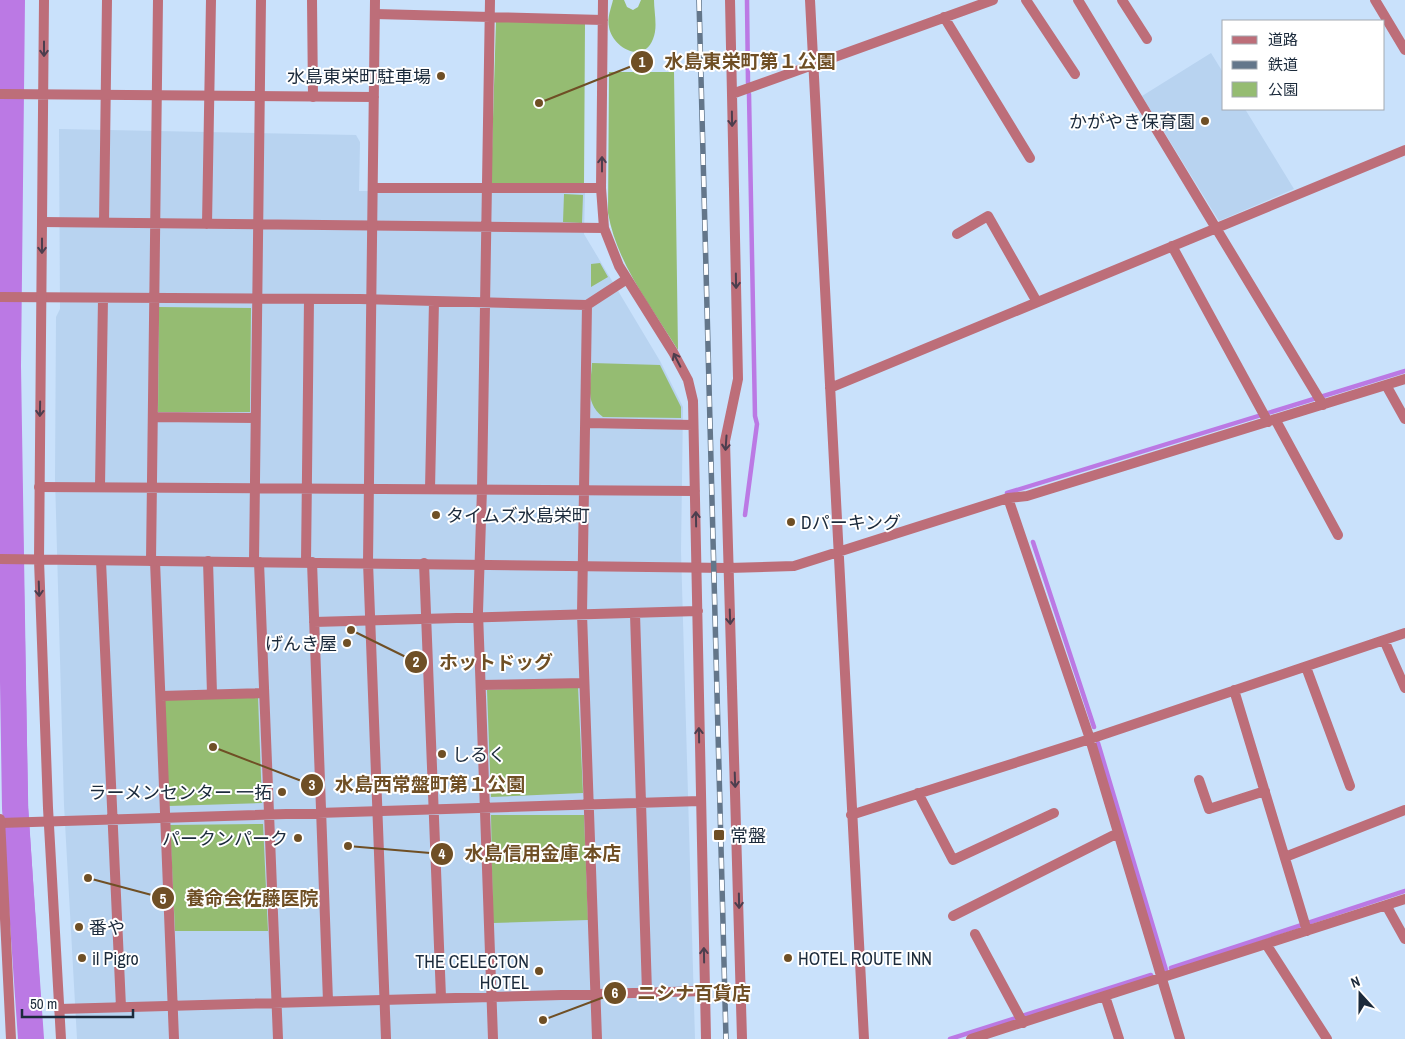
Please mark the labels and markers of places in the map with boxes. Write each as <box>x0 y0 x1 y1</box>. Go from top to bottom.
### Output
callout: 水島東栄町第１公園 <box>629 45 845 79</box>
place label: 水島東栄町駐車場 <box>287 64 431 89</box>
marker: 水島東栄町駐車場 <box>435 70 447 82</box>
place label: かがやき保育園 <box>1069 109 1195 134</box>
marker: かがやき保育園 <box>1199 115 1211 127</box>
place label: タイムズ水島栄町 <box>446 503 590 528</box>
marker: タイムズ水島栄町 <box>430 509 442 521</box>
place label: Dパーキング <box>801 510 901 535</box>
marker: Dパーキング <box>785 516 797 528</box>
place label: げんき屋 <box>265 631 337 656</box>
marker: げんき屋 <box>341 637 353 649</box>
callout: ホットドッグ <box>404 645 563 679</box>
place label: しるく <box>452 742 506 767</box>
marker: しるく <box>436 748 448 760</box>
callout: 水島西常盤町第１公園 <box>300 768 535 802</box>
place label: ラーメンセンター 一拓 <box>89 780 272 805</box>
marker: ラーメンセンター 一拓 <box>276 786 288 798</box>
place label: 常盤 <box>730 823 766 848</box>
place label: パークンパーク <box>162 826 288 851</box>
marker: 常盤 <box>712 828 726 842</box>
marker: パークンパーク <box>292 832 304 844</box>
callout: 水島信用金庫 本店 <box>430 837 631 871</box>
callout: 養命会佐藤医院 <box>151 881 329 915</box>
place label: 番や <box>89 915 125 940</box>
marker: 番や <box>73 921 85 933</box>
place label: il Pigro <box>92 946 139 971</box>
place label: HOTEL ROUTE INN <box>798 946 932 971</box>
place label: THE CELECTON HOTEL <box>415 949 529 995</box>
marker: il Pigro <box>76 952 88 964</box>
marker: HOTEL ROUTE INN <box>782 952 794 964</box>
marker: THE CELECTON HOTEL <box>533 965 545 977</box>
callout: ニシナ百貨店 <box>602 976 761 1010</box>

